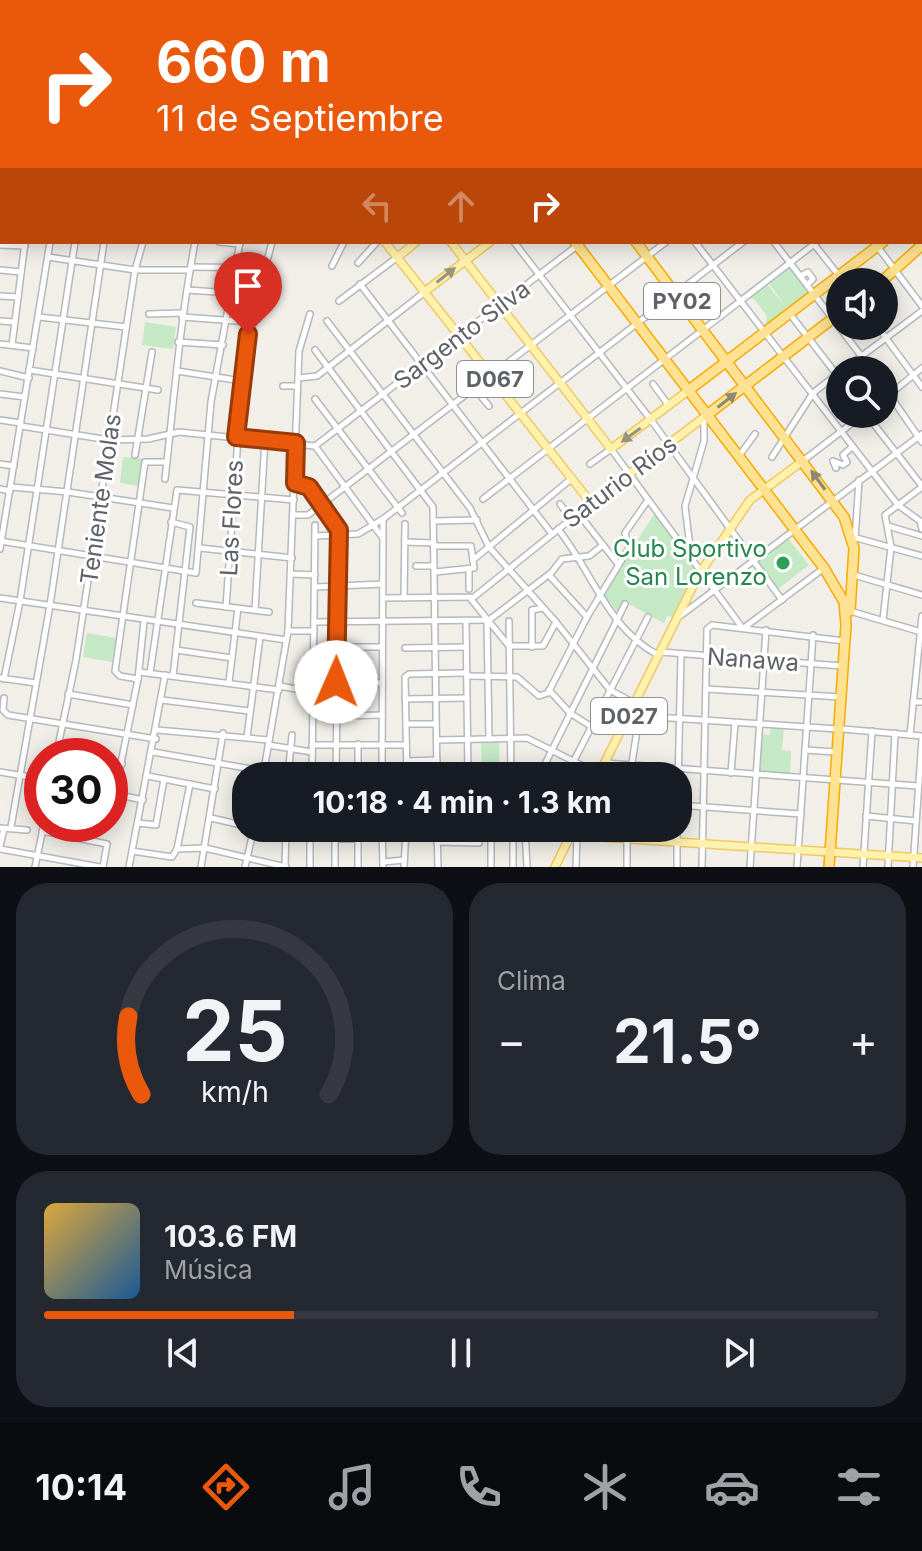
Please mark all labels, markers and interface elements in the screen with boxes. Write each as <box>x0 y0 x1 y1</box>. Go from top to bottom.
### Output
text: 660 m <box>156 28 331 96</box>
icon: right <box>24 32 128 136</box>
text: 11 de Septiembre <box>156 96 444 140</box>
icon: left <box>355 184 399 228</box>
icon: ahead <box>439 184 483 228</box>
icon: right <box>523 184 567 228</box>
pin <box>214 252 282 334</box>
icon: arrive <box>226 264 270 308</box>
one-way arrow <box>436 268 456 284</box>
map controls <box>826 268 898 428</box>
button: sound <box>826 268 898 340</box>
street label: Sargento Silva <box>388 274 536 395</box>
road number: PY02 <box>644 283 720 319</box>
button: search <box>826 356 898 428</box>
road number: D067 <box>457 361 533 397</box>
one-way arrow <box>717 392 737 408</box>
street label: Teniente Molas <box>74 412 127 586</box>
one-way arrow <box>621 426 641 442</box>
street label: Saturio Ríos <box>557 429 683 534</box>
street label: Las Flores <box>214 459 249 577</box>
one-way arrow <box>811 470 826 491</box>
place label: Club Sportivo San Lorenzo <box>613 534 767 591</box>
marker: Club Sportivo San Lorenzo <box>774 554 792 572</box>
position arrow <box>294 640 378 724</box>
street label: Nanawa <box>706 642 800 677</box>
road number: D027 <box>591 698 667 734</box>
speed limit sign: 30 <box>24 738 128 842</box>
text: 10:18 · 4 min · 1.3 km <box>312 784 612 820</box>
text: Clima <box>497 965 566 996</box>
text: 25 <box>182 980 287 1081</box>
text: 21.5° <box>613 1005 762 1077</box>
text: − <box>497 1014 526 1068</box>
text: + <box>849 1014 878 1068</box>
text: km/h <box>201 1074 268 1109</box>
text: 103.6 FM <box>164 1218 297 1254</box>
text: Música <box>164 1254 253 1285</box>
icon: previous <box>161 1331 205 1375</box>
icon: pause <box>439 1331 483 1375</box>
icon: next <box>717 1331 761 1375</box>
icon: directions <box>198 1459 254 1515</box>
icon: music <box>324 1459 380 1515</box>
icon: phone <box>451 1459 507 1515</box>
icon: climate <box>577 1459 633 1515</box>
icon: car <box>704 1459 760 1515</box>
icon: filters <box>831 1459 887 1515</box>
text: 10:14 <box>35 1465 127 1509</box>

